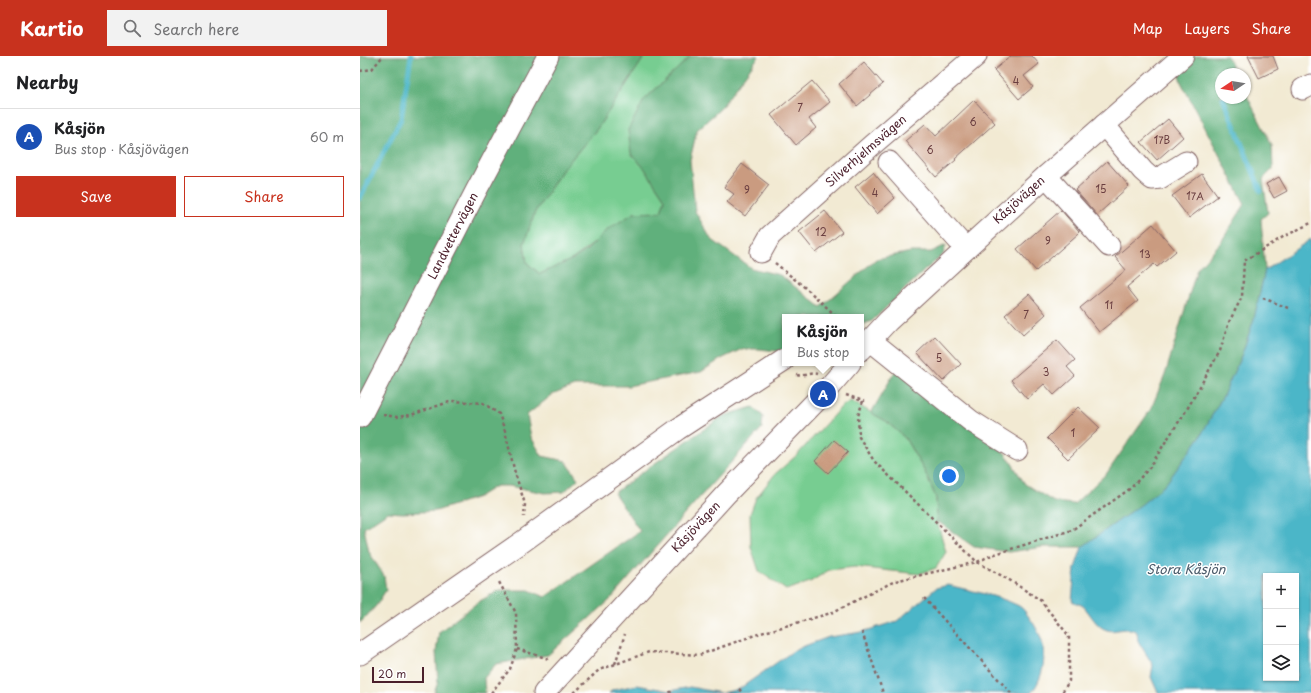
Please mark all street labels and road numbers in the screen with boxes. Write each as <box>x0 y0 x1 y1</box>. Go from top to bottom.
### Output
street label: Silverhjelmsvägen <box>821 110 910 191</box>
street label: Kåsjövägen <box>988 171 1048 228</box>
street label: Landvettervägen <box>422 189 482 282</box>
street label: Kåsjövägen <box>667 497 724 556</box>

